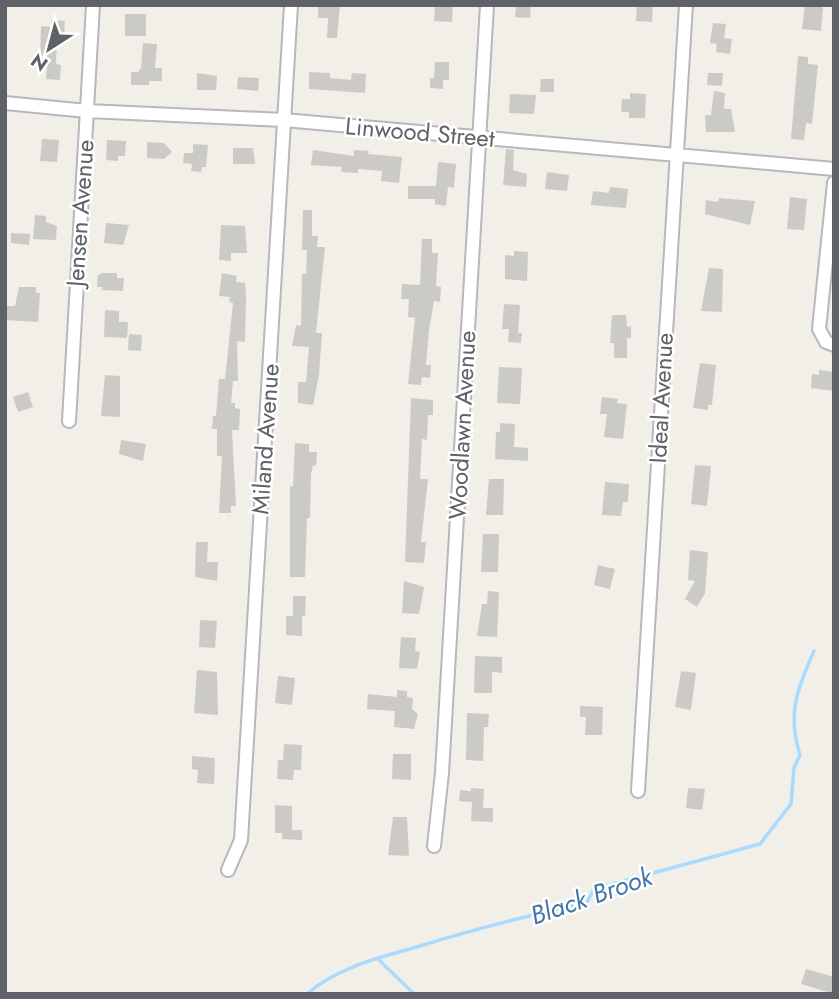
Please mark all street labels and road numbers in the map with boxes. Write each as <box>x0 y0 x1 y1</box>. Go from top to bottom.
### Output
street label: Linwood Street <box>344 108 496 156</box>
street label: Jensen Avenue <box>57 138 103 291</box>
street label: Woodlawn Avenue <box>440 329 484 521</box>
street label: Ideal Avenue <box>640 332 682 464</box>
street label: Miland Avenue <box>242 362 288 516</box>

